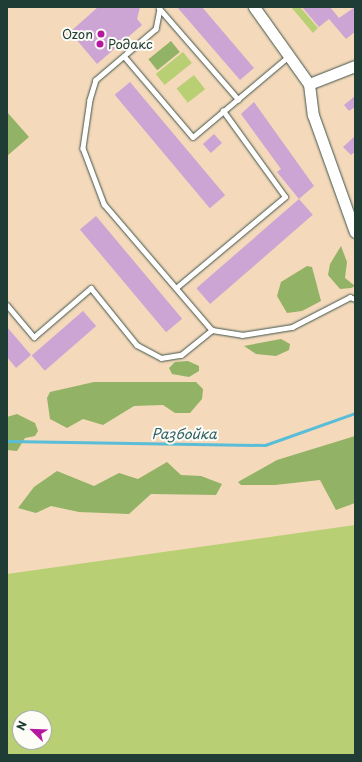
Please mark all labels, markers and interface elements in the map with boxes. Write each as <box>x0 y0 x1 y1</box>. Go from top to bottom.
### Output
place label: Ozon <box>62 26 93 42</box>
marker: Ozon <box>96 29 106 39</box>
place label: Родакс <box>108 36 153 52</box>
marker: Родакс <box>95 39 105 49</box>
water label: Разбойка <box>151 426 217 442</box>
north arrow <box>12 710 52 750</box>
text: N <box>12 718 31 733</box>

